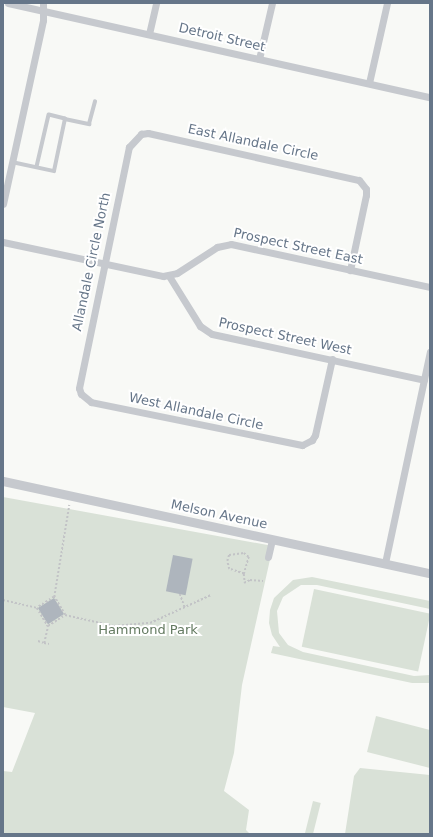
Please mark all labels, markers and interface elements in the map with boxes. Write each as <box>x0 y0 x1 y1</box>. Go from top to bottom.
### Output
street label: Detroit Street <box>177 20 267 56</box>
street label: East Allandale Circle <box>186 122 320 164</box>
street label: Allandale Circle North <box>70 191 114 333</box>
street label: Prospect Street East <box>232 226 364 268</box>
street label: Prospect Street West <box>217 315 353 359</box>
street label: West Allandale Circle <box>127 390 265 434</box>
street label: Melson Avenue <box>169 497 269 533</box>
park label: Hammond Park <box>98 622 198 638</box>

